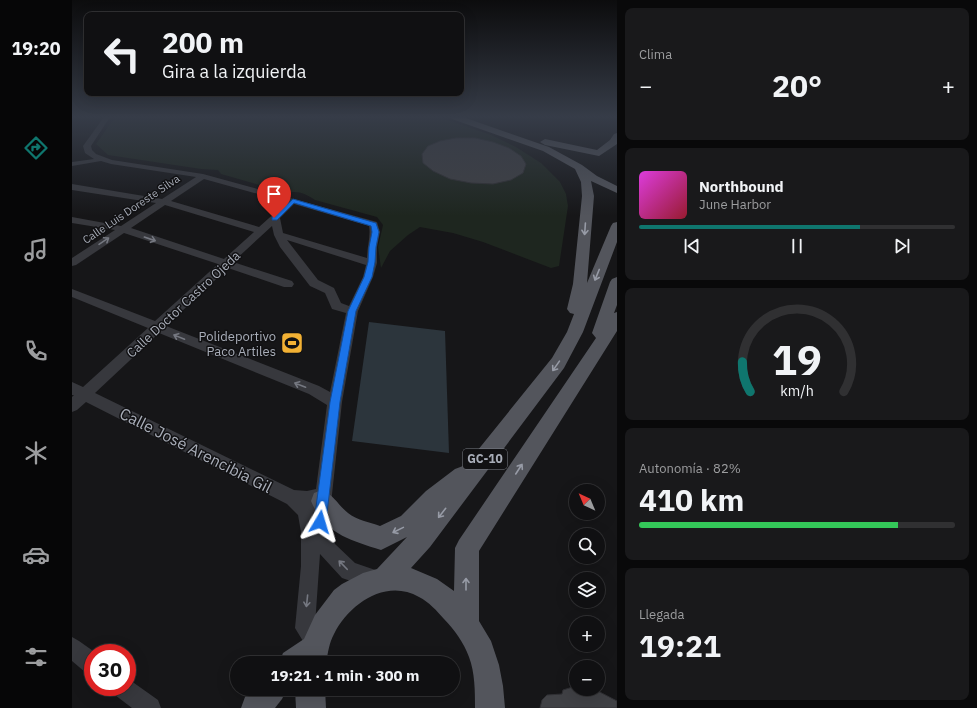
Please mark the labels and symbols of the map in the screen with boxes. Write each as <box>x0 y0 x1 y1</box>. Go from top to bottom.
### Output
street label: Calle Luis Doreste Silva <box>80 171 182 247</box>
pin <box>257 177 291 218</box>
one-way arrow <box>581 222 588 235</box>
one-way arrow <box>144 235 156 243</box>
one-way arrow <box>99 237 110 246</box>
street label: Calle Doctor Castro Ojeda <box>123 247 244 362</box>
one-way arrow <box>593 269 601 281</box>
place label: Polideportivo Paco Artiles <box>199 328 276 360</box>
sports icon: Polideportivo Paco Artiles <box>279 330 305 356</box>
one-way arrow <box>174 333 186 341</box>
one-way arrow <box>552 360 560 371</box>
one-way arrow <box>295 381 307 389</box>
street label: Calle José Arencibia Gil <box>117 403 275 497</box>
road number: GC-10 <box>463 449 507 469</box>
one-way arrow <box>515 464 523 475</box>
north arrow <box>569 484 605 520</box>
position arrow <box>299 501 341 543</box>
one-way arrow <box>438 507 447 518</box>
one-way arrow <box>392 527 404 534</box>
one-way arrow <box>338 560 348 570</box>
one-way arrow <box>462 578 470 591</box>
one-way arrow <box>304 594 311 607</box>
speed limit sign: 30 <box>84 644 136 696</box>

